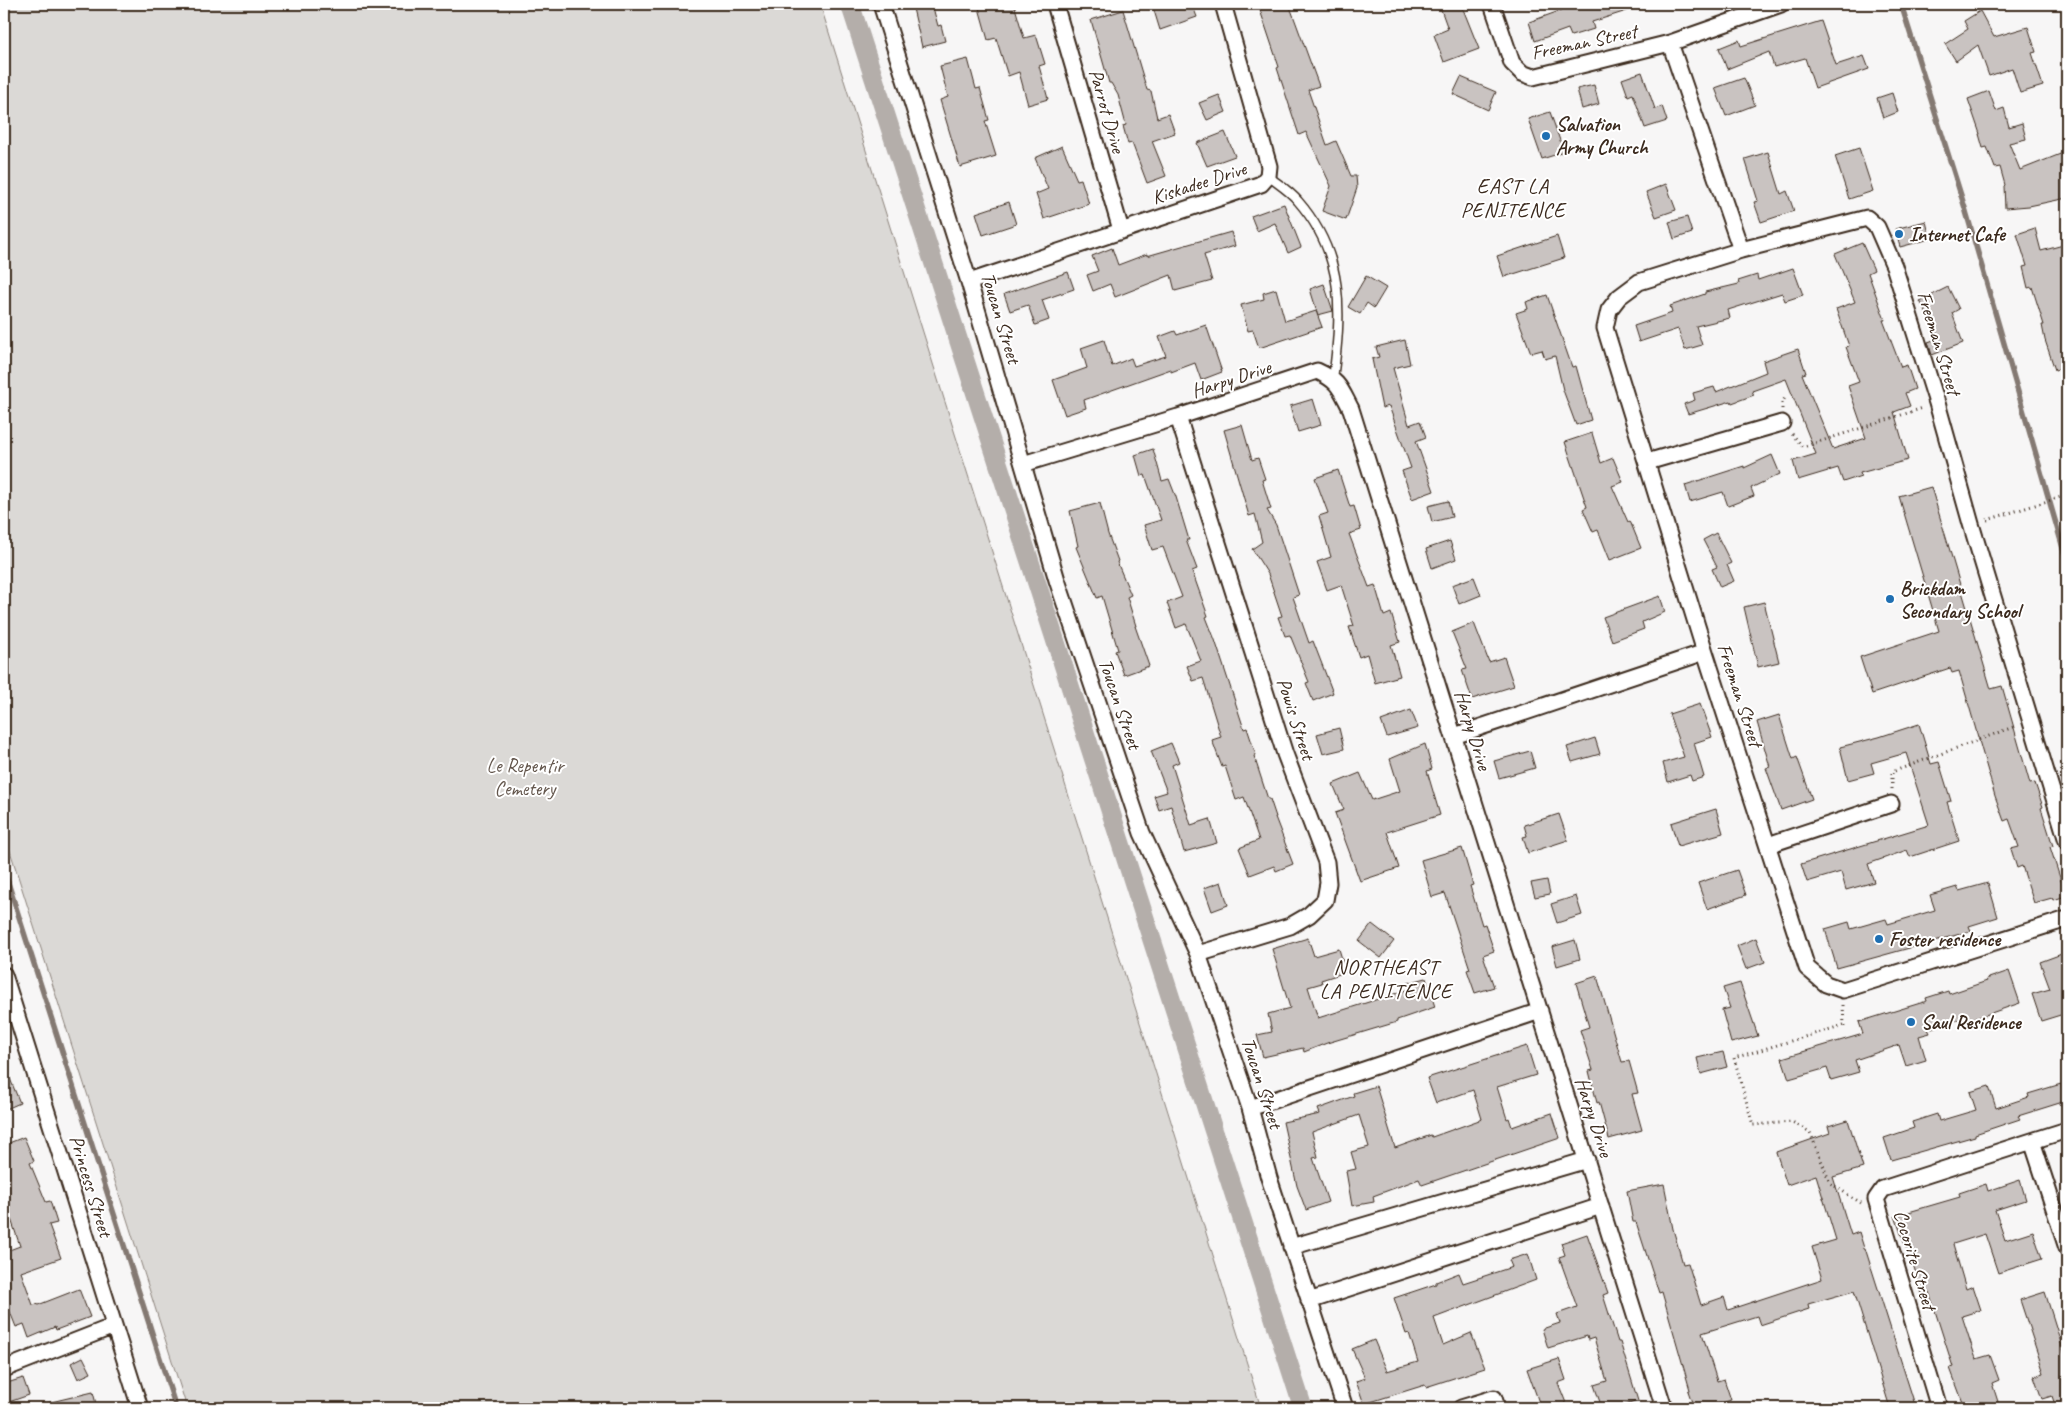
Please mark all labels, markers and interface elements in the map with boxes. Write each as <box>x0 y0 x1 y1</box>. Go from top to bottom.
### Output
street label: Freeman Street <box>1529 18 1642 65</box>
street label: Parrot Drive <box>1083 66 1131 157</box>
place label: Salvation Army Church <box>1556 112 1649 160</box>
marker: Salvation Army Church <box>1540 130 1552 142</box>
street label: Kiskadee Drive <box>1149 156 1251 210</box>
district label: EAST LA PENITENCE <box>1461 173 1567 223</box>
place label: Internet Cafe <box>1909 222 2007 247</box>
marker: Internet Cafe <box>1893 228 1905 240</box>
street label: Toucan Street <box>975 269 1027 369</box>
street label: Freeman Street <box>1911 288 1968 401</box>
street label: Harpy Drive <box>1188 354 1275 404</box>
place label: Brickdam Secondary School <box>1900 576 2024 625</box>
marker: Brickdam Secondary School <box>1884 593 1896 605</box>
street label: Freeman Street <box>1712 640 1769 753</box>
street label: Toucan Street <box>1093 655 1148 755</box>
street label: Powis Street <box>1271 675 1322 765</box>
street label: Harpy Drive <box>1449 687 1497 774</box>
park label: Le Repentir Cemetery <box>487 753 565 801</box>
place label: Foster residence <box>1889 927 2001 952</box>
marker: Foster residence <box>1873 933 1885 945</box>
district label: NORTHEAST LA PENITENCE <box>1320 954 1454 1004</box>
place label: Saul Residence <box>1921 1010 2022 1035</box>
marker: Saul Residence <box>1905 1016 1917 1028</box>
street label: Toucan Street <box>1236 1034 1289 1134</box>
street label: Harpy Drive <box>1569 1074 1619 1161</box>
street label: Princess Street <box>64 1132 119 1242</box>
street label: Cocorite Street <box>1888 1207 1943 1316</box>

